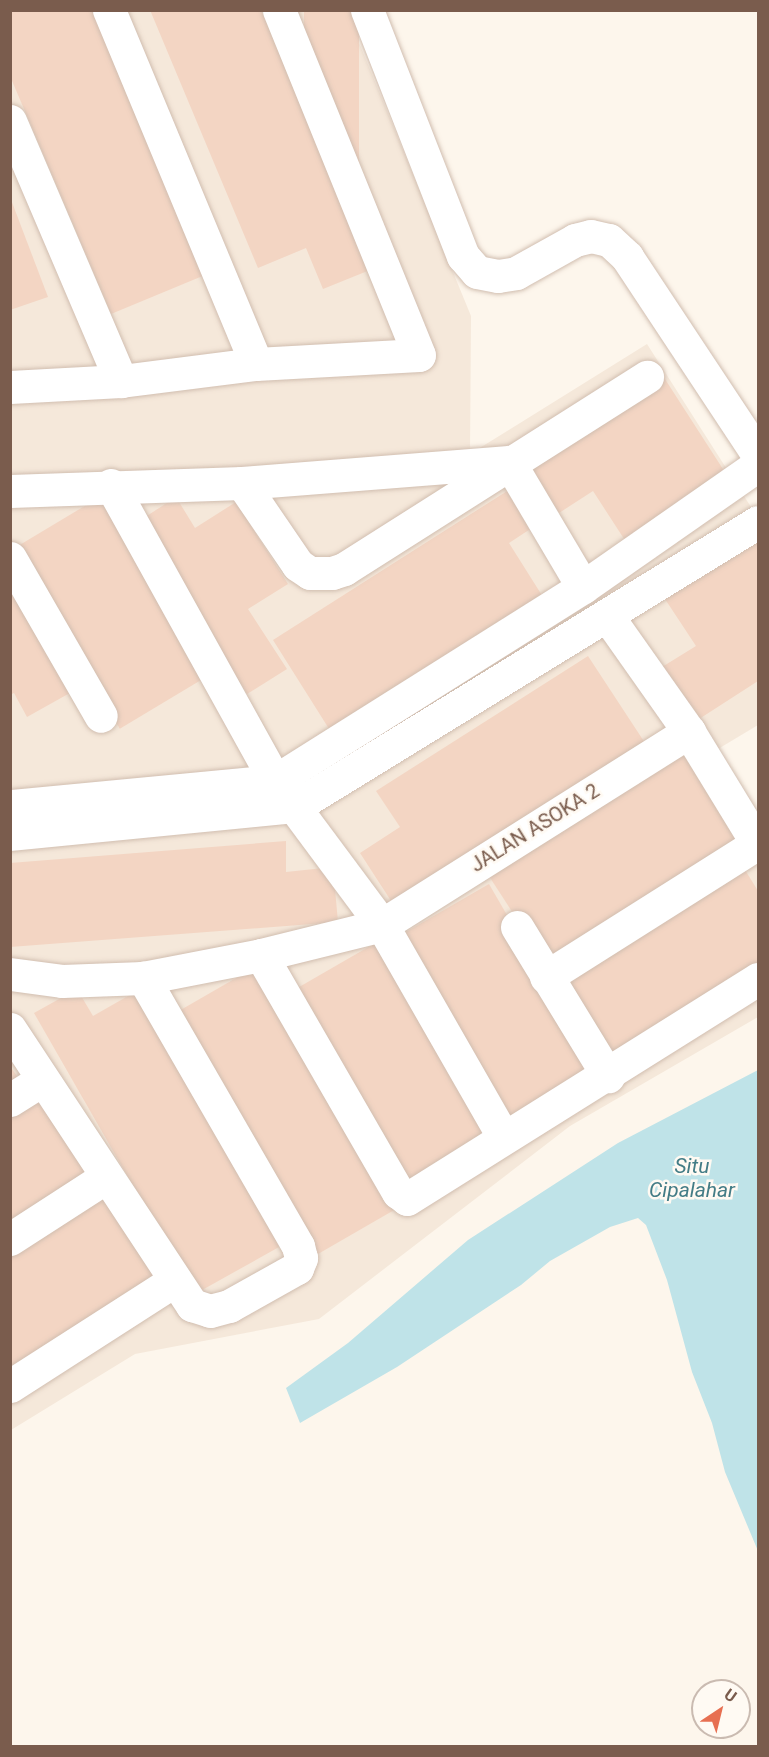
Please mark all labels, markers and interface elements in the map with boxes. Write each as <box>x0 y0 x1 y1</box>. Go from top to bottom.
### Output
street label: JALAN ASOKA 2 <box>466 779 604 877</box>
water label: Situ Cipalahar <box>649 1153 735 1203</box>
north arrow <box>691 1679 751 1739</box>
text: U <box>721 1685 740 1706</box>

